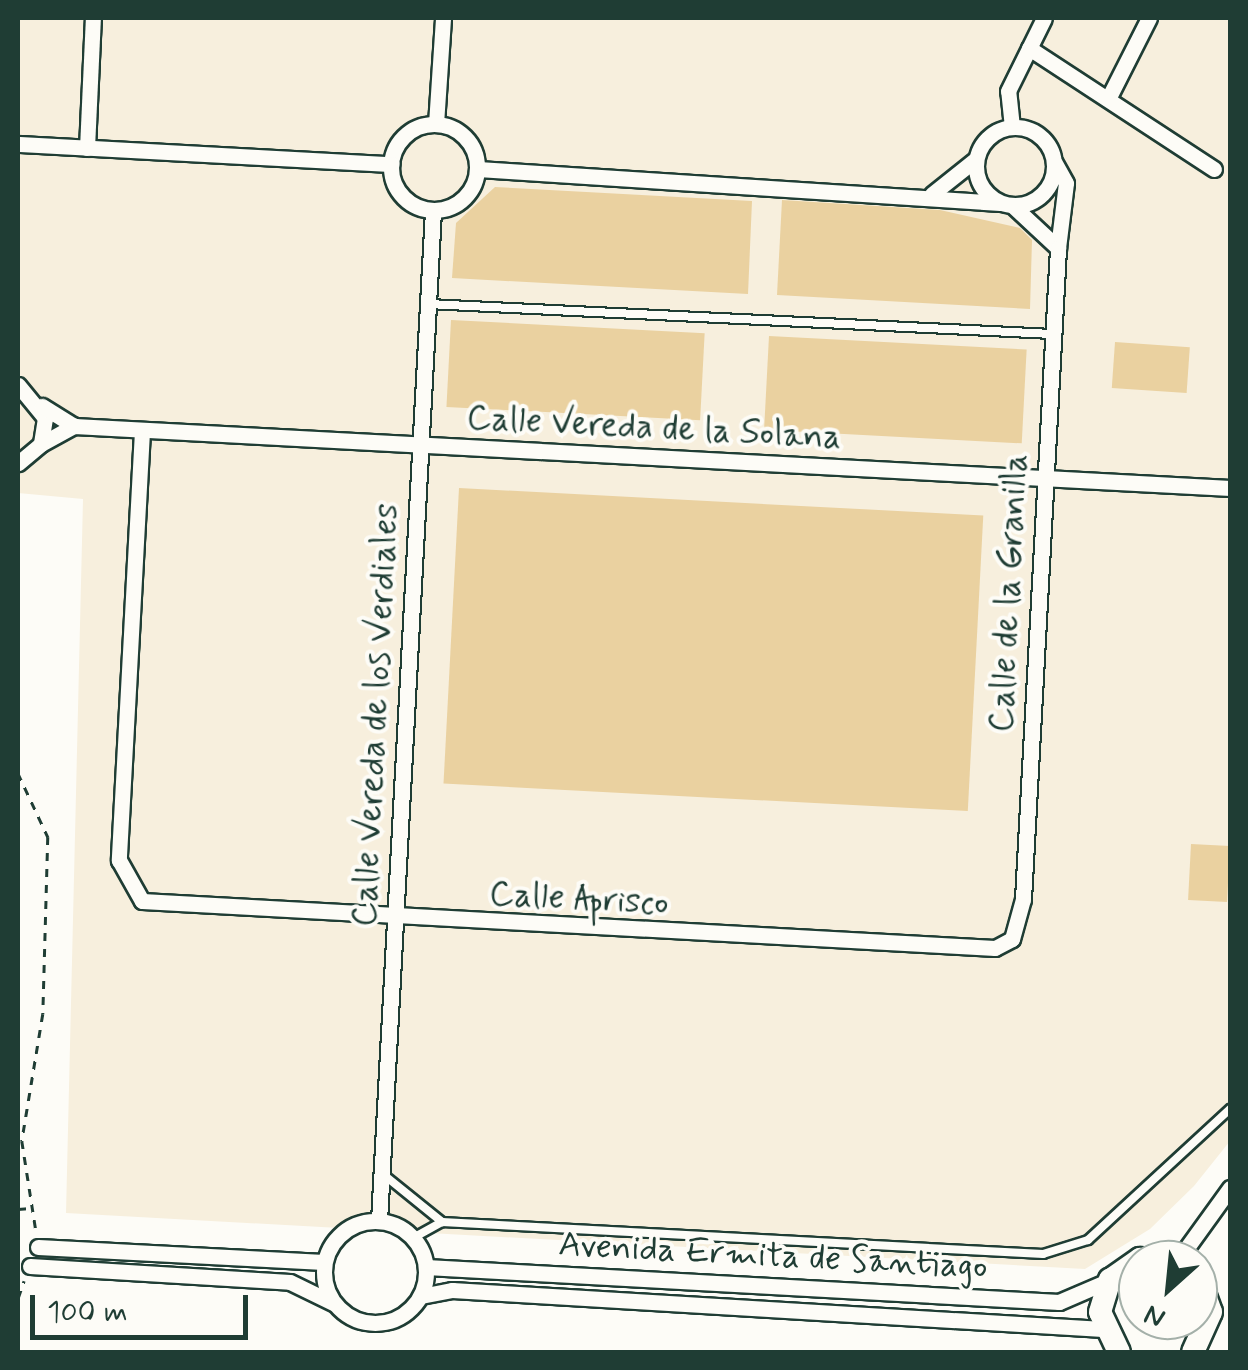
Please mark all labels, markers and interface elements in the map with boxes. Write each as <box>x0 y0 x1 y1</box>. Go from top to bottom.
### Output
street label: Calle Vereda de la Solana <box>459 397 849 459</box>
street label: Calle de la Granilla <box>980 446 1038 740</box>
street label: Calle Vereda de los Verdiales <box>344 497 408 933</box>
street label: Calle Aprisco <box>488 873 670 925</box>
street label: Avenida Ermita de Santiago <box>562 1224 984 1288</box>
north arrow <box>1118 1240 1218 1340</box>
scale bar <box>35 1275 252 1337</box>
text: 100 m <box>47 1293 128 1332</box>
text: N <box>1138 1295 1172 1336</box>

